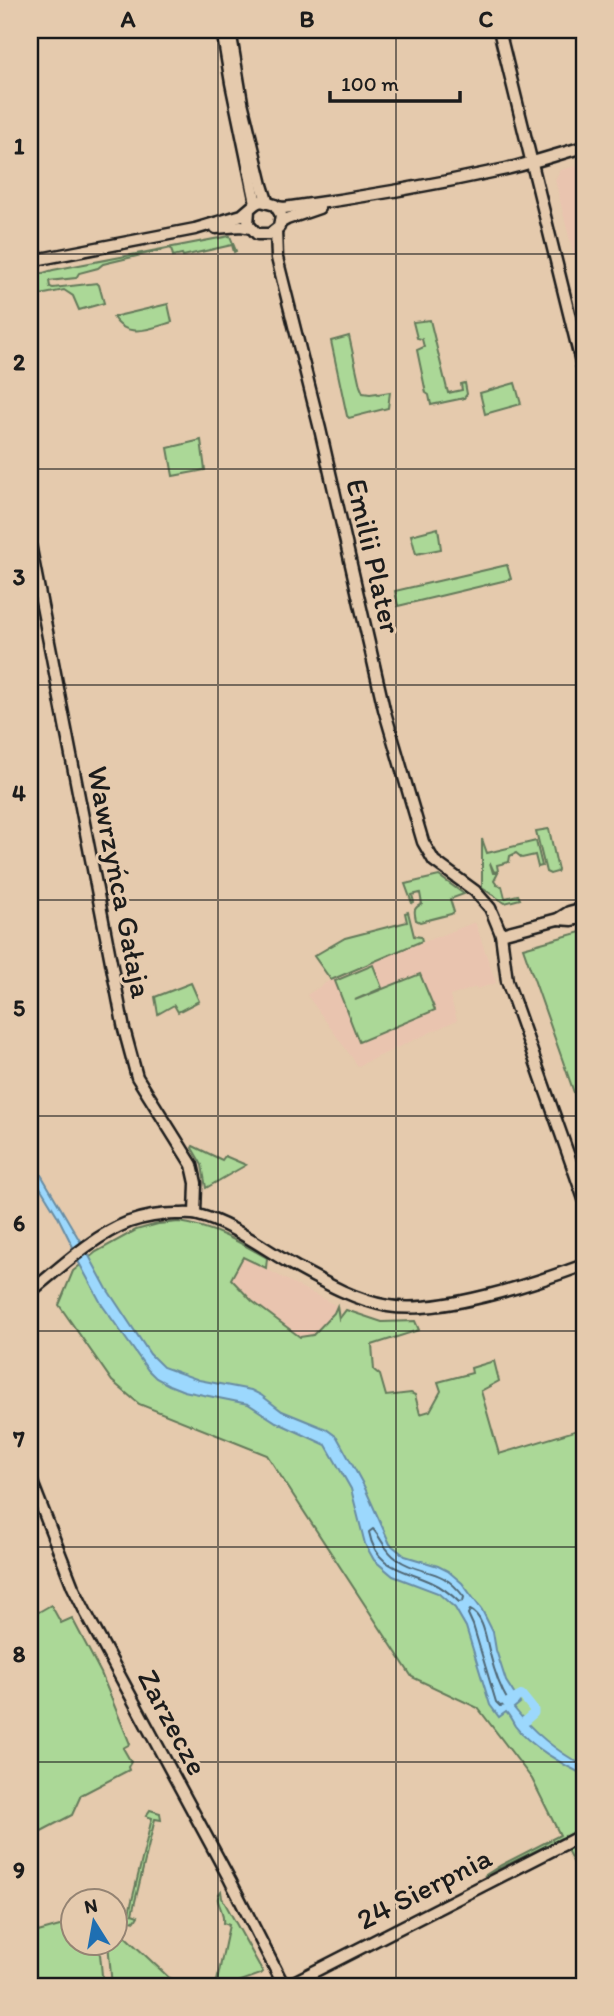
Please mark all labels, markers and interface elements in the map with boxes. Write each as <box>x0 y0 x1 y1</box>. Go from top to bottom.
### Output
text: A <box>120 5 136 33</box>
text: B <box>300 5 315 33</box>
text: C <box>479 5 494 33</box>
scale bar <box>330 60 460 104</box>
text: 100 m <box>341 71 399 96</box>
text: 1 <box>14 132 25 160</box>
text: 2 <box>13 348 26 376</box>
street label: Emilii Plater <box>338 475 410 638</box>
text: 3 <box>13 563 26 591</box>
street label: Wawrzyńca Gałaja <box>79 763 161 1002</box>
text: 4 <box>12 779 26 807</box>
text: 5 <box>13 994 25 1022</box>
text: 6 <box>13 1209 25 1237</box>
text: 7 <box>12 1425 25 1453</box>
text: 8 <box>13 1640 26 1668</box>
street label: Zarzecze <box>130 1663 216 1781</box>
street label: 24 Sierpnia <box>350 1838 498 1938</box>
text: 9 <box>13 1856 25 1884</box>
north arrow <box>60 1886 130 1956</box>
text: N <box>82 1893 99 1918</box>

